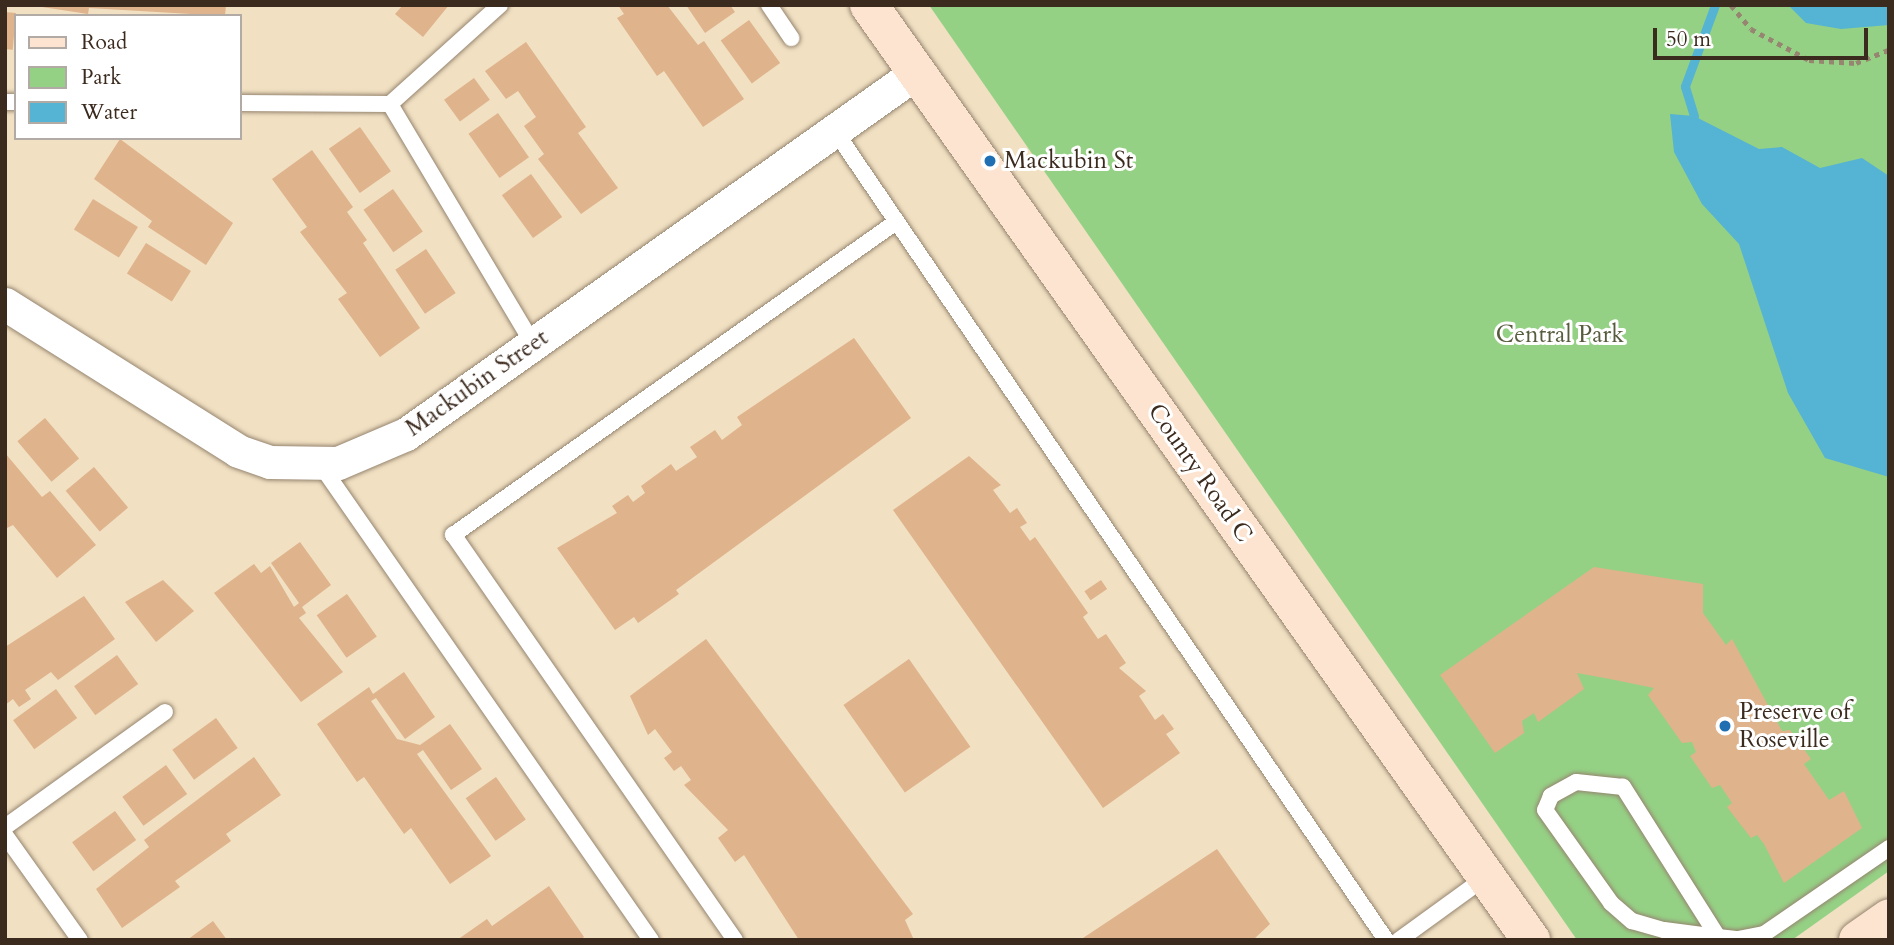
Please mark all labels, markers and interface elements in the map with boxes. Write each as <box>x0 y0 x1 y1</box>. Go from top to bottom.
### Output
legend <box>14 14 242 140</box>
scale bar <box>1656 14 1871 58</box>
text: 50 m <box>1666 25 1711 54</box>
text: Road <box>81 28 127 57</box>
text: Park <box>81 63 121 92</box>
text: Water <box>81 98 137 127</box>
place label: Mackubin St <box>1004 147 1133 175</box>
marker: Mackubin St <box>982 153 998 169</box>
park label: Central Park <box>1496 321 1624 349</box>
street label: Mackubin Street <box>400 323 554 443</box>
street label: County Road C <box>1142 398 1258 548</box>
place label: Preserve of Roseville <box>1739 698 1850 754</box>
marker: Preserve of Roseville <box>1717 718 1733 734</box>

